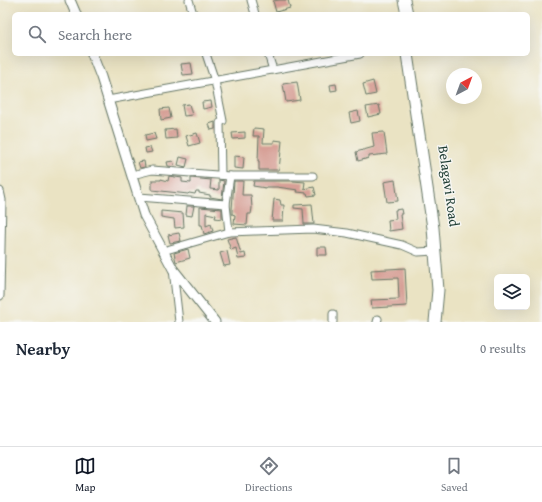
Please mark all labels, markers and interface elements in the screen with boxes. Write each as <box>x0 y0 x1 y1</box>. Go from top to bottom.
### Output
search box <box>12 12 530 56</box>
icon: search <box>26 23 48 45</box>
text: Search here <box>58 24 132 45</box>
north arrow <box>446 68 482 104</box>
street label: Belagavi Road <box>433 144 465 228</box>
map controls <box>494 274 530 310</box>
button: layers <box>494 274 530 310</box>
text: Nearby <box>16 336 70 361</box>
text: 0 results <box>480 339 526 358</box>
tab: Map <box>74 455 96 495</box>
tab: Directions <box>245 455 292 495</box>
tab: Saved <box>441 455 468 495</box>

